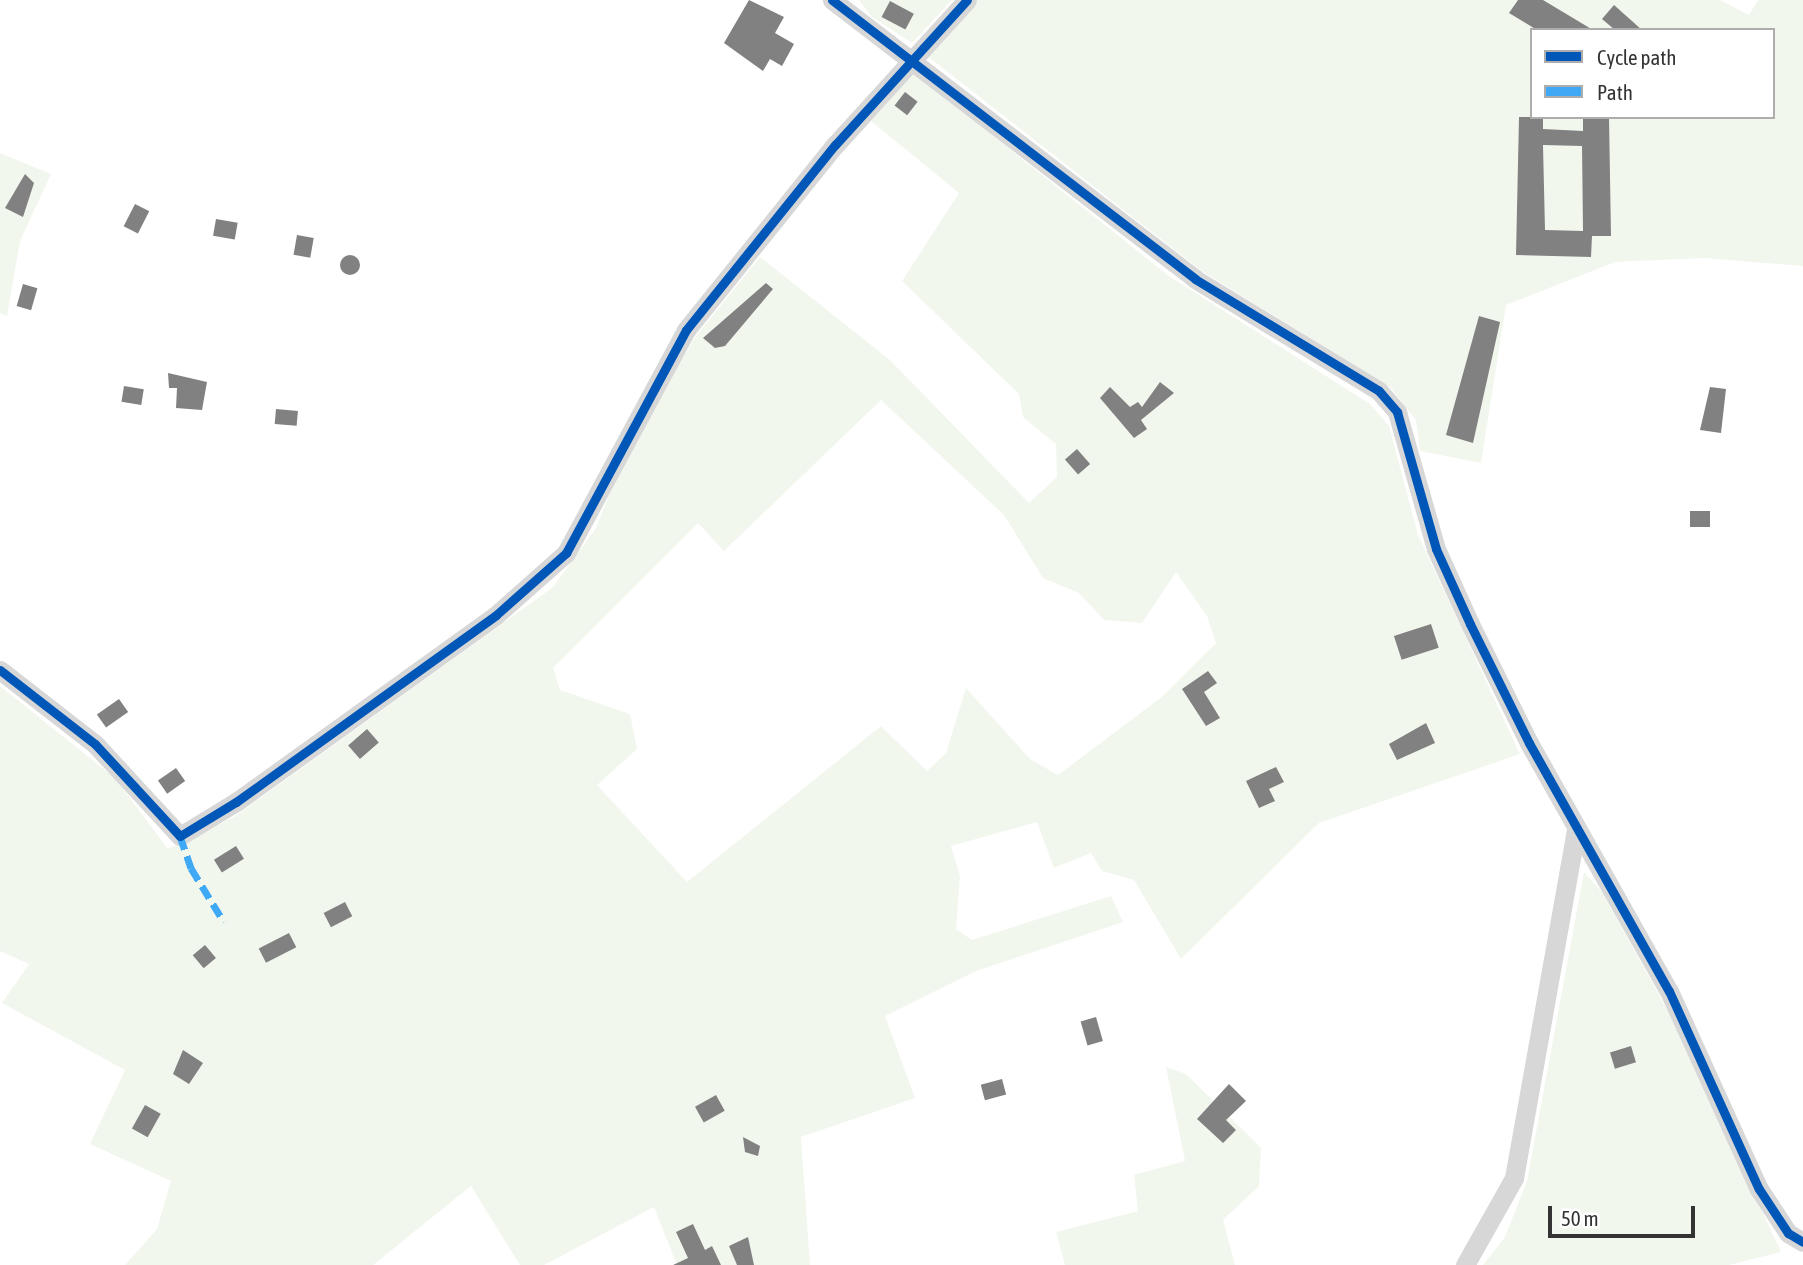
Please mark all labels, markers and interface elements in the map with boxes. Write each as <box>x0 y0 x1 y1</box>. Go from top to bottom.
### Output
legend <box>1530 28 1775 119</box>
text: Cycle path <box>1597 45 1676 69</box>
text: Path <box>1597 80 1633 104</box>
scale bar <box>1551 1192 1698 1236</box>
text: 50 m <box>1561 1206 1599 1230</box>

